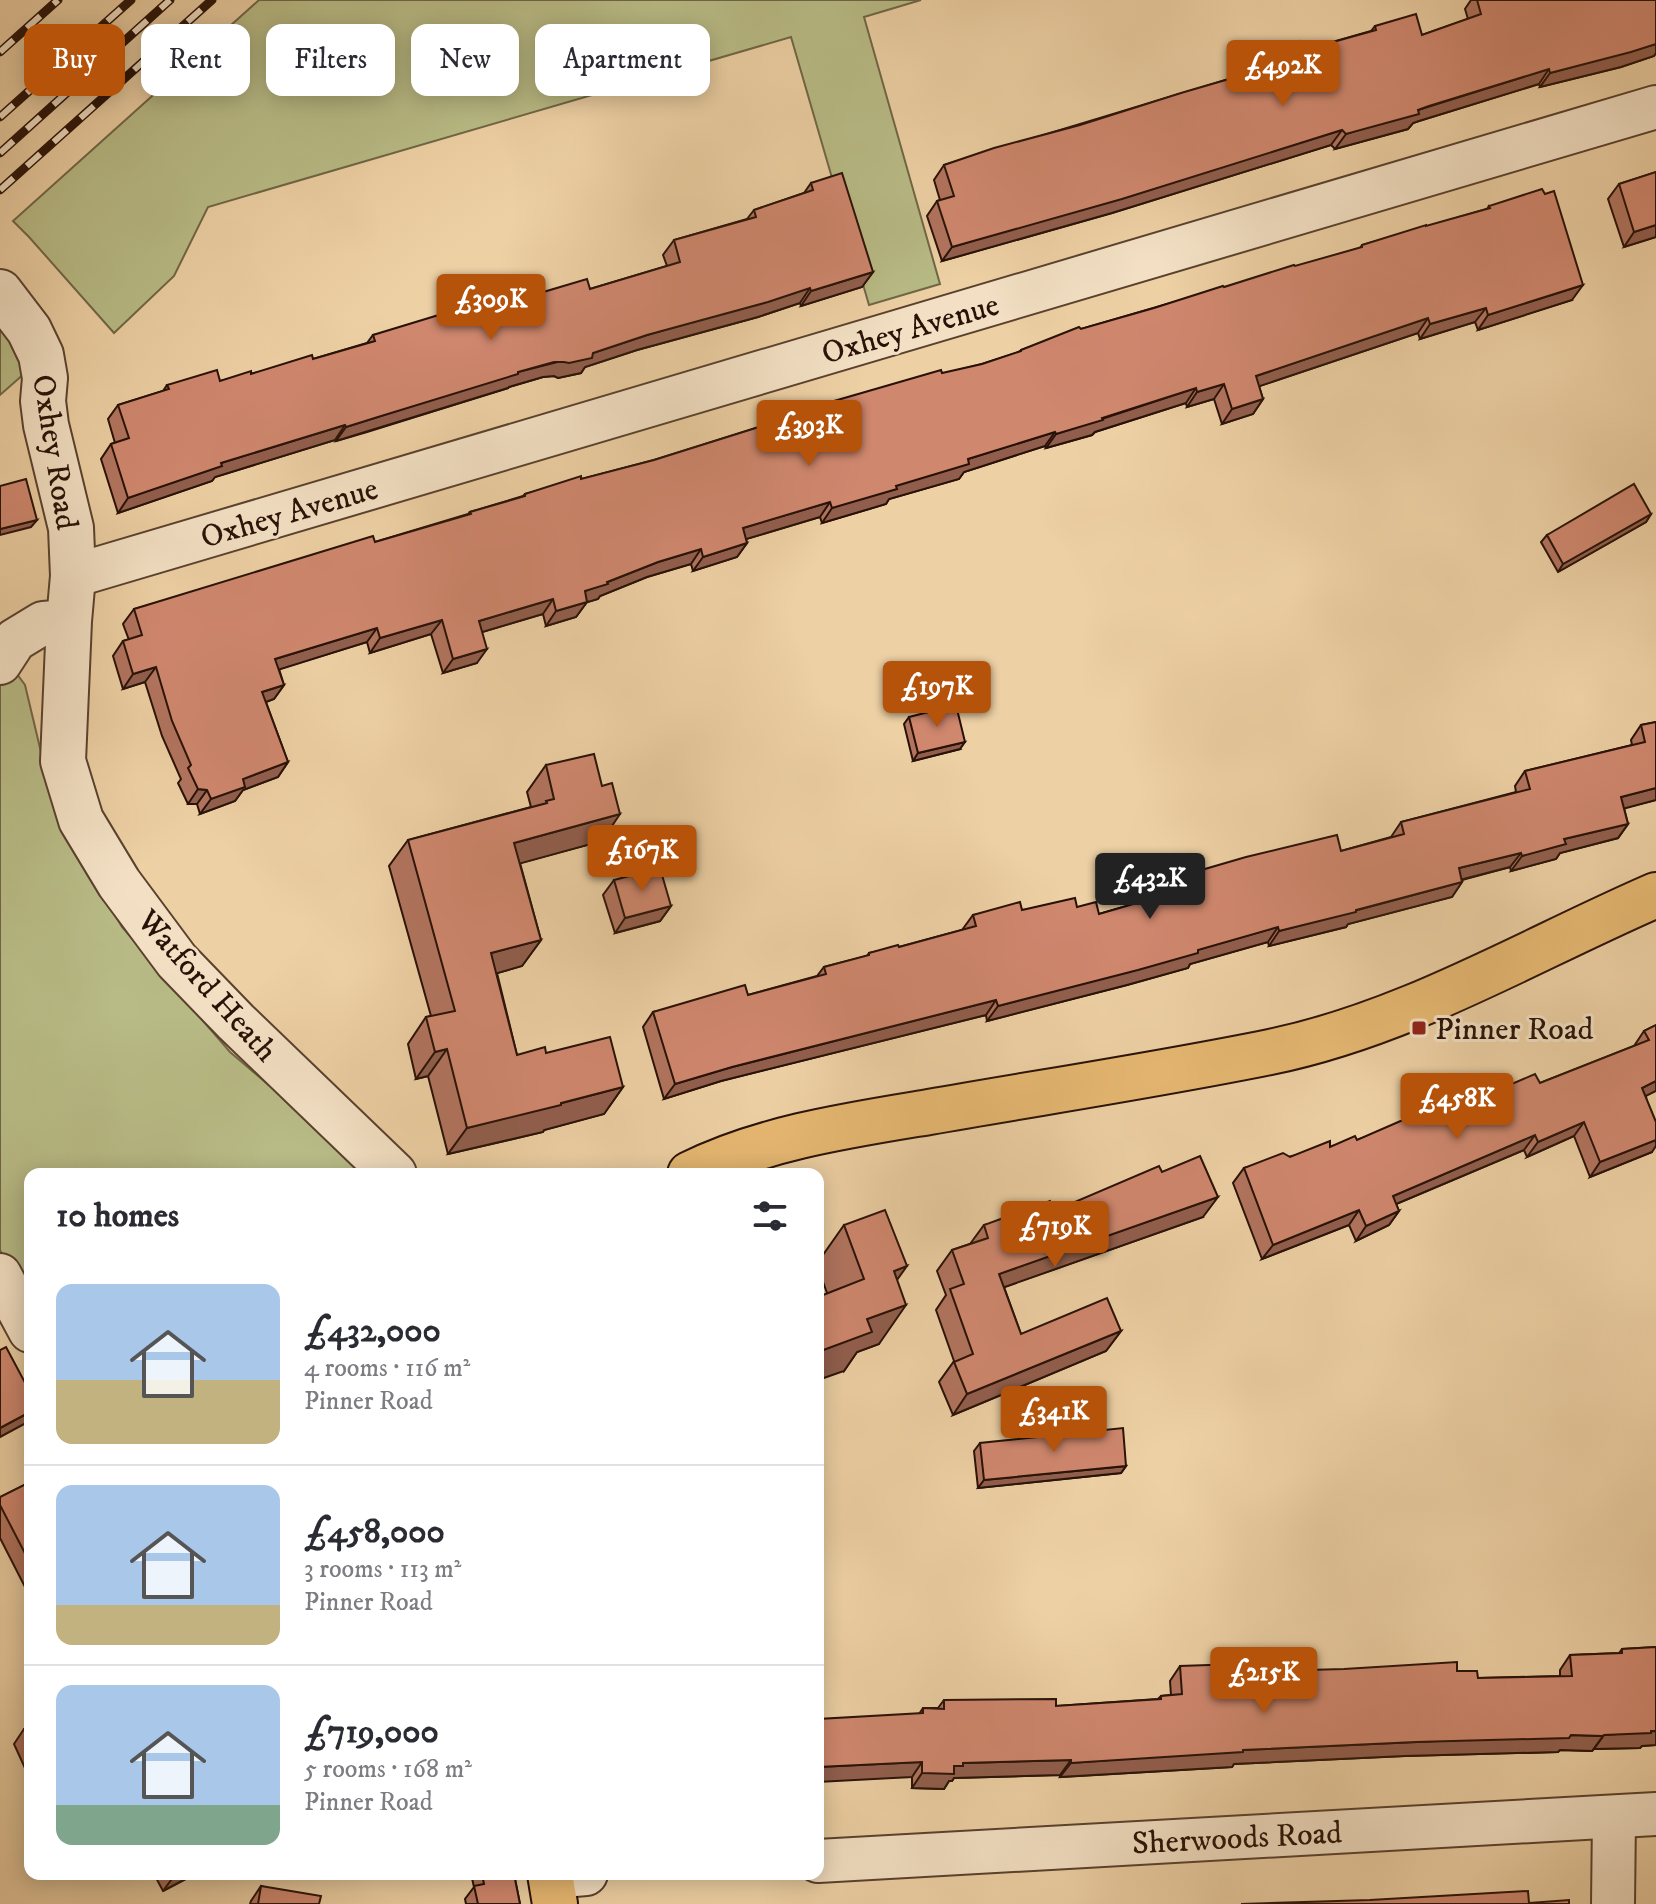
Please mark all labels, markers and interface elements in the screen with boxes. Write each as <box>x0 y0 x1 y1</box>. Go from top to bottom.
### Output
chip: Buy <box>24 24 125 96</box>
chip: Rent <box>141 24 250 96</box>
chip: Filters <box>266 24 395 96</box>
chip: New <box>411 24 519 96</box>
chip: Apartment <box>535 24 710 96</box>
pin: £492K <box>1227 40 1339 108</box>
text: £492K <box>1245 49 1321 82</box>
pin: £309K <box>435 274 547 342</box>
text: £309K <box>455 283 527 316</box>
street label: Oxhey Avenue <box>817 286 1004 374</box>
street label: Oxhey Road <box>22 372 86 533</box>
pin: £393K <box>753 400 865 468</box>
text: £393K <box>775 409 843 442</box>
street label: Oxhey Avenue <box>196 470 383 558</box>
pin: £197K <box>881 661 993 729</box>
text: £197K <box>901 670 973 703</box>
pin: £167K <box>586 825 698 893</box>
text: £167K <box>606 834 678 867</box>
pin: £432K <box>1094 853 1206 921</box>
text: £432K <box>1113 862 1187 895</box>
street label: Watford Heath <box>127 901 286 1071</box>
place label: Pinner Road <box>1435 1010 1593 1050</box>
marker: Pinner Road <box>1410 1019 1428 1037</box>
pin: £458K <box>1401 1073 1513 1141</box>
text: £458K <box>1419 1082 1495 1115</box>
icon: filters <box>748 1194 792 1238</box>
text: 10 homes <box>56 1195 179 1237</box>
pin: £719K <box>999 1201 1111 1269</box>
text: £719K <box>1019 1210 1091 1243</box>
text: £432,000 <box>304 1310 441 1352</box>
icon: home <box>120 1316 216 1412</box>
text: 4 rooms · 116 m² <box>304 1352 470 1385</box>
text: Pinner Road <box>304 1385 433 1418</box>
pin: £341K <box>998 1386 1110 1454</box>
text: £341K <box>1019 1395 1089 1428</box>
text: £458,000 <box>304 1511 445 1553</box>
icon: home <box>120 1517 216 1613</box>
text: 3 rooms · 113 m² <box>304 1553 461 1586</box>
text: Pinner Road <box>304 1586 433 1619</box>
pin: £215K <box>1208 1647 1320 1715</box>
text: £215K <box>1228 1656 1300 1689</box>
text: £719,000 <box>304 1711 439 1753</box>
icon: home <box>120 1717 216 1813</box>
text: 5 rooms · 168 m² <box>304 1753 472 1786</box>
text: Pinner Road <box>304 1786 433 1819</box>
street label: Sherwoods Road <box>1131 1814 1343 1864</box>

